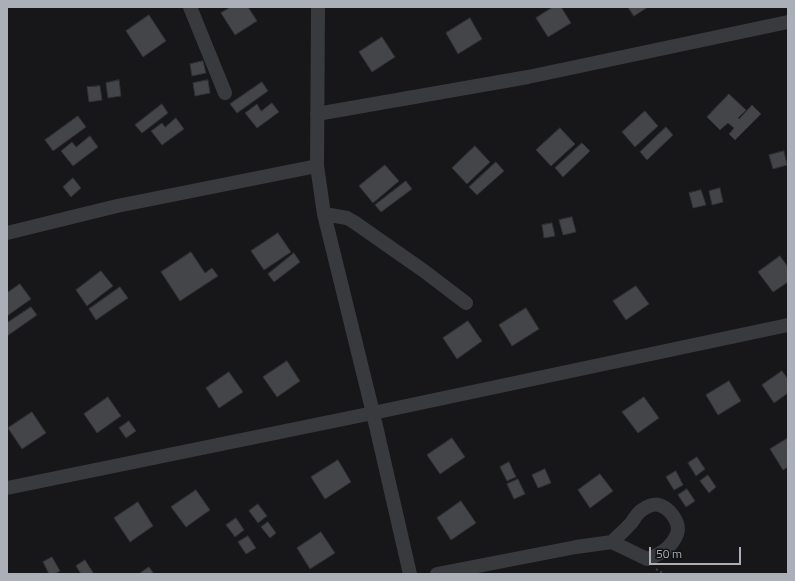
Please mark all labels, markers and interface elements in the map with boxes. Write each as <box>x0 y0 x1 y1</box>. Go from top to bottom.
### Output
scale bar <box>651 539 743 565</box>
text: 50 m <box>656 544 682 563</box>

